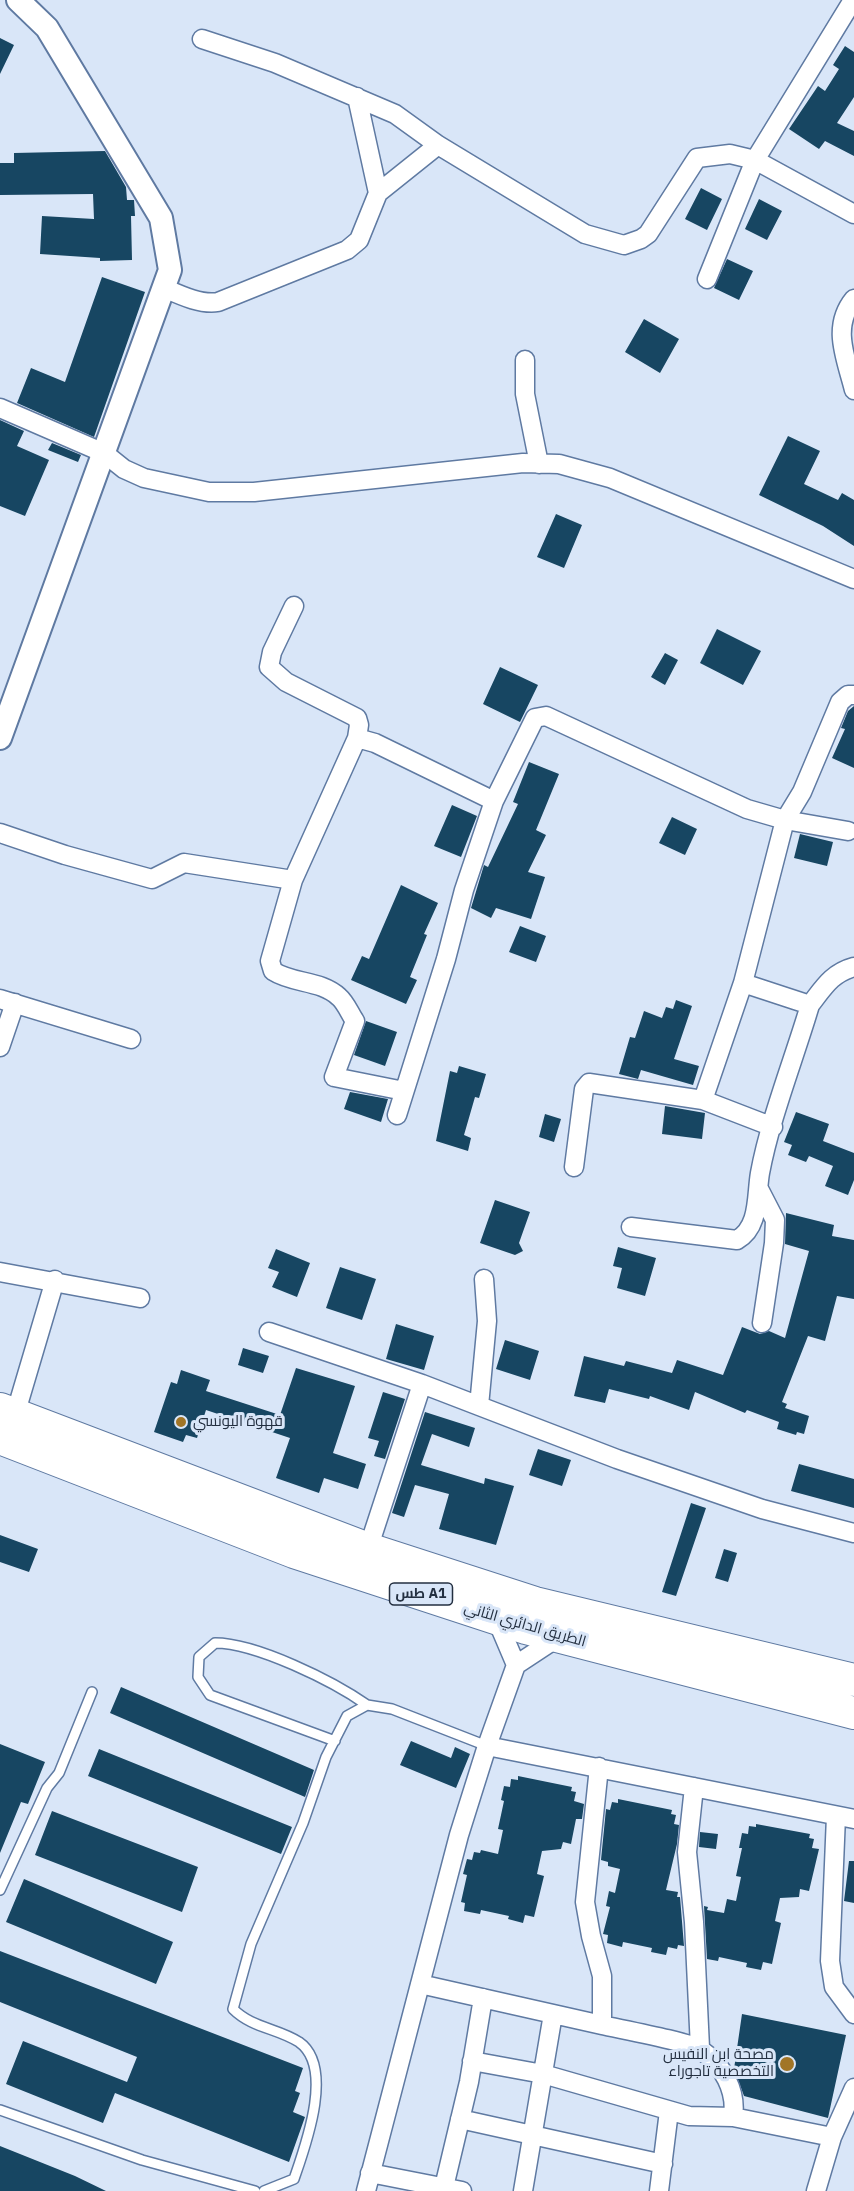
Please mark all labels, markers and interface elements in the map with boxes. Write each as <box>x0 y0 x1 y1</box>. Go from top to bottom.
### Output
place label: قهوة اليونسي <box>193 1413 283 1431</box>
marker: قهوة اليونسي <box>174 1415 188 1429</box>
road number: طس A1 <box>390 1583 452 1605</box>
street label: الطريق الدائري الثاني <box>462 1599 588 1651</box>
place label: مصحة ابن النفيس التخصصية تاجوراء <box>663 2046 774 2081</box>
marker: مصحة ابن النفيس التخصصية تاجوراء <box>778 2055 796 2073</box>

